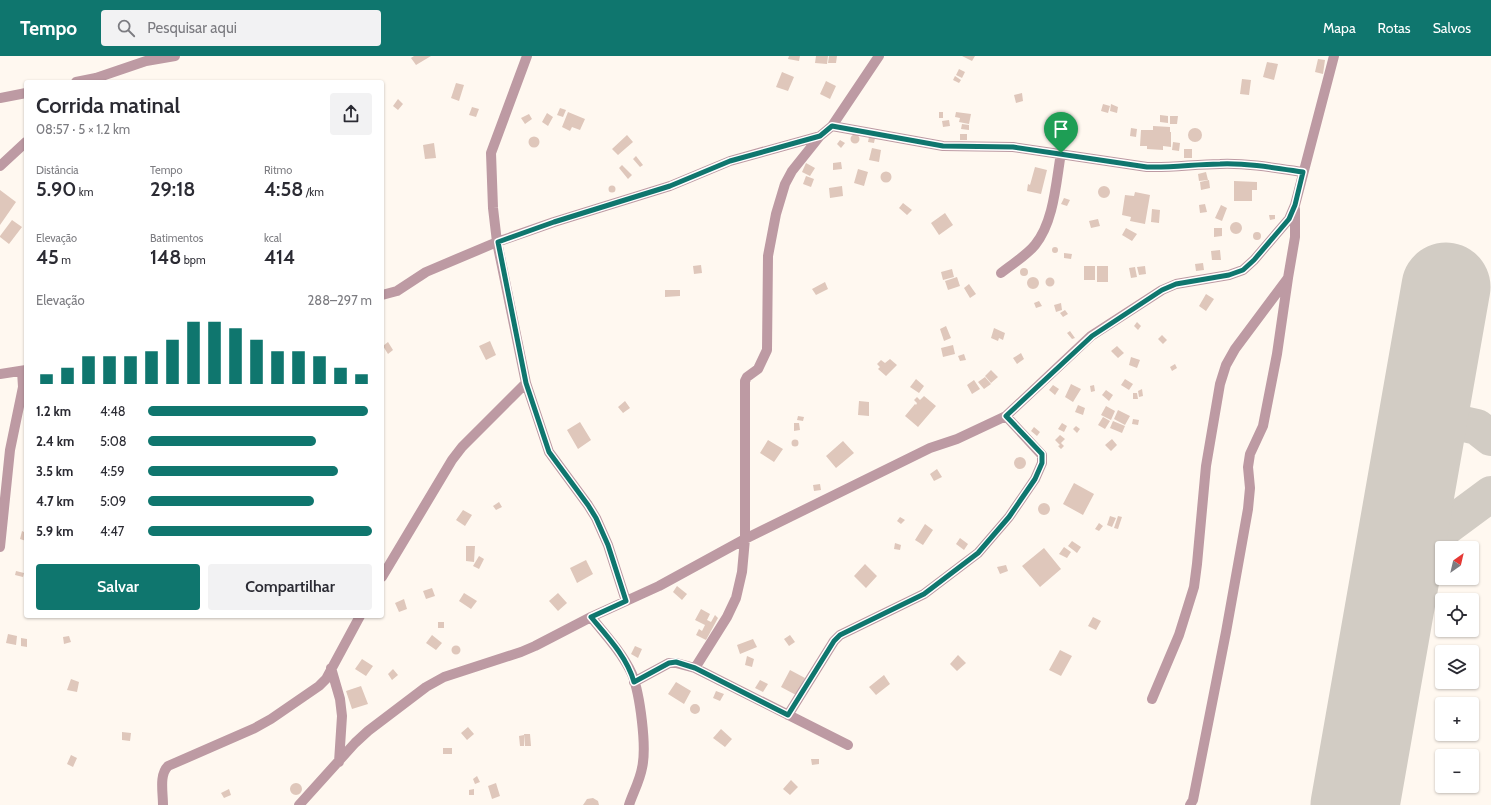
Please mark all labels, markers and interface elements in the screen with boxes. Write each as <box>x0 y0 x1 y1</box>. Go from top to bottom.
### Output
search box <box>101 10 381 46</box>
text: Tempo <box>20 17 77 40</box>
icon: search <box>115 17 137 39</box>
text: Pesquisar aqui <box>147 19 237 37</box>
text: Mapa <box>1323 19 1356 37</box>
text: Rotas <box>1378 19 1411 37</box>
text: Salvos <box>1433 19 1471 37</box>
text: Corrida matinal <box>36 92 180 119</box>
button: share <box>330 93 372 135</box>
pin <box>1044 112 1078 153</box>
icon: arrive <box>1050 118 1072 140</box>
text: 08:57 · 5 × 1.2 km <box>36 121 130 137</box>
text: Distância <box>36 163 79 177</box>
text: Tempo <box>150 163 182 177</box>
text: Ritmo <box>264 163 292 177</box>
text: 5.90 <box>36 177 76 201</box>
text: 29:18 <box>150 177 195 201</box>
text: 4:58 <box>264 177 303 201</box>
text: km <box>76 185 93 199</box>
text: /km <box>303 185 324 199</box>
text: Elevação <box>36 231 77 245</box>
text: Batimentos <box>150 231 203 245</box>
text: kcal <box>264 231 282 245</box>
text: 45 <box>36 245 59 269</box>
text: 148 <box>150 245 181 269</box>
text: 414 <box>264 245 295 269</box>
text: m <box>59 253 71 267</box>
text: bpm <box>181 253 206 267</box>
text: Elevação <box>36 292 85 308</box>
text: 288–297 m <box>308 292 372 308</box>
text: 1.2 km <box>36 403 71 419</box>
text: 4:48 <box>100 403 126 419</box>
text: 2.4 km <box>36 433 74 449</box>
text: 5:08 <box>100 433 127 449</box>
text: 3.5 km <box>36 463 73 479</box>
text: 4:59 <box>100 463 125 479</box>
text: 4.7 km <box>36 493 74 509</box>
text: 5:09 <box>100 493 126 509</box>
text: 5.9 km <box>36 523 74 539</box>
text: 4:47 <box>100 523 124 539</box>
north arrow <box>1435 541 1479 585</box>
map controls <box>1435 541 1479 793</box>
button: Salvar <box>36 564 200 610</box>
button: Compartilhar <box>208 564 372 610</box>
button: locate <box>1435 593 1479 637</box>
button: layers <box>1435 645 1479 689</box>
button: + <box>1435 697 1479 741</box>
button: − <box>1435 749 1479 793</box>

